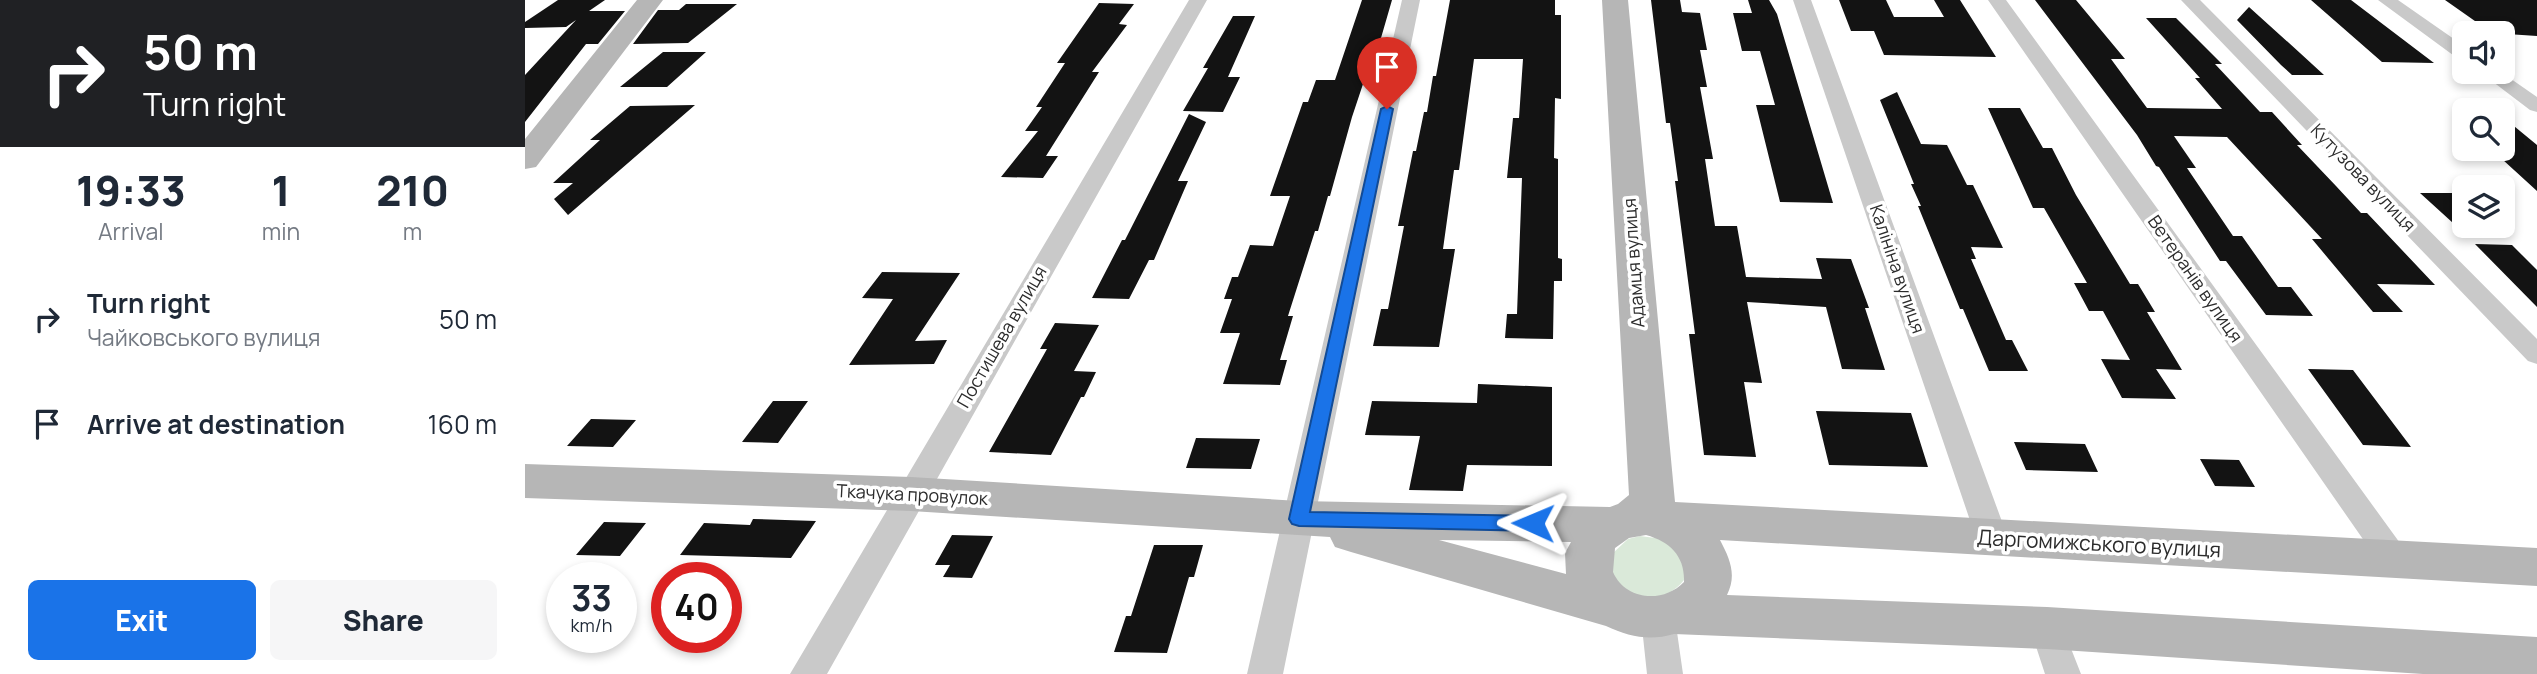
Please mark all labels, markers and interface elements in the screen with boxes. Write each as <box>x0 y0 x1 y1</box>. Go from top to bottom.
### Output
text: 50 m <box>143 18 258 85</box>
map controls <box>2452 21 2515 238</box>
button: sound <box>2452 21 2515 84</box>
icon: right <box>28 28 119 119</box>
pin <box>1357 37 1417 109</box>
icon: arrive <box>1368 48 1406 86</box>
text: Turn right <box>143 82 286 126</box>
button: search <box>2452 98 2515 161</box>
street label: Кутузова вулиця <box>2306 118 2421 236</box>
text: 19:33 <box>76 161 186 219</box>
text: 1 <box>271 161 291 219</box>
text: 210 <box>376 161 449 219</box>
button: layers <box>2452 175 2515 238</box>
street label: Адамця вулиця <box>1617 198 1649 329</box>
street label: Калініна вулиця <box>1865 201 1931 336</box>
street label: Ветеранів вулиця <box>2143 210 2249 347</box>
text: Arrival <box>98 215 164 247</box>
text: min <box>262 215 300 247</box>
text: m <box>403 215 422 247</box>
street label: Постишева вулиця <box>951 261 1052 412</box>
text: Turn right <box>87 285 211 321</box>
icon: right <box>28 300 66 338</box>
text: 50 m <box>439 301 497 337</box>
text: Чайковського вулиця <box>87 321 321 353</box>
icon: arrive <box>28 405 66 443</box>
text: Arrive at destination <box>87 406 345 442</box>
text: 160 m <box>428 406 497 442</box>
street label: Ткачука провулок <box>836 478 990 510</box>
position arrow <box>1496 486 1570 560</box>
street label: Даргомижського вулиця <box>1976 523 2222 563</box>
speed limit sign: 40 <box>651 562 742 653</box>
text: 33 <box>571 574 612 622</box>
button: Exit <box>28 580 256 660</box>
button: Share <box>270 580 497 660</box>
text: km/h <box>571 613 612 637</box>

